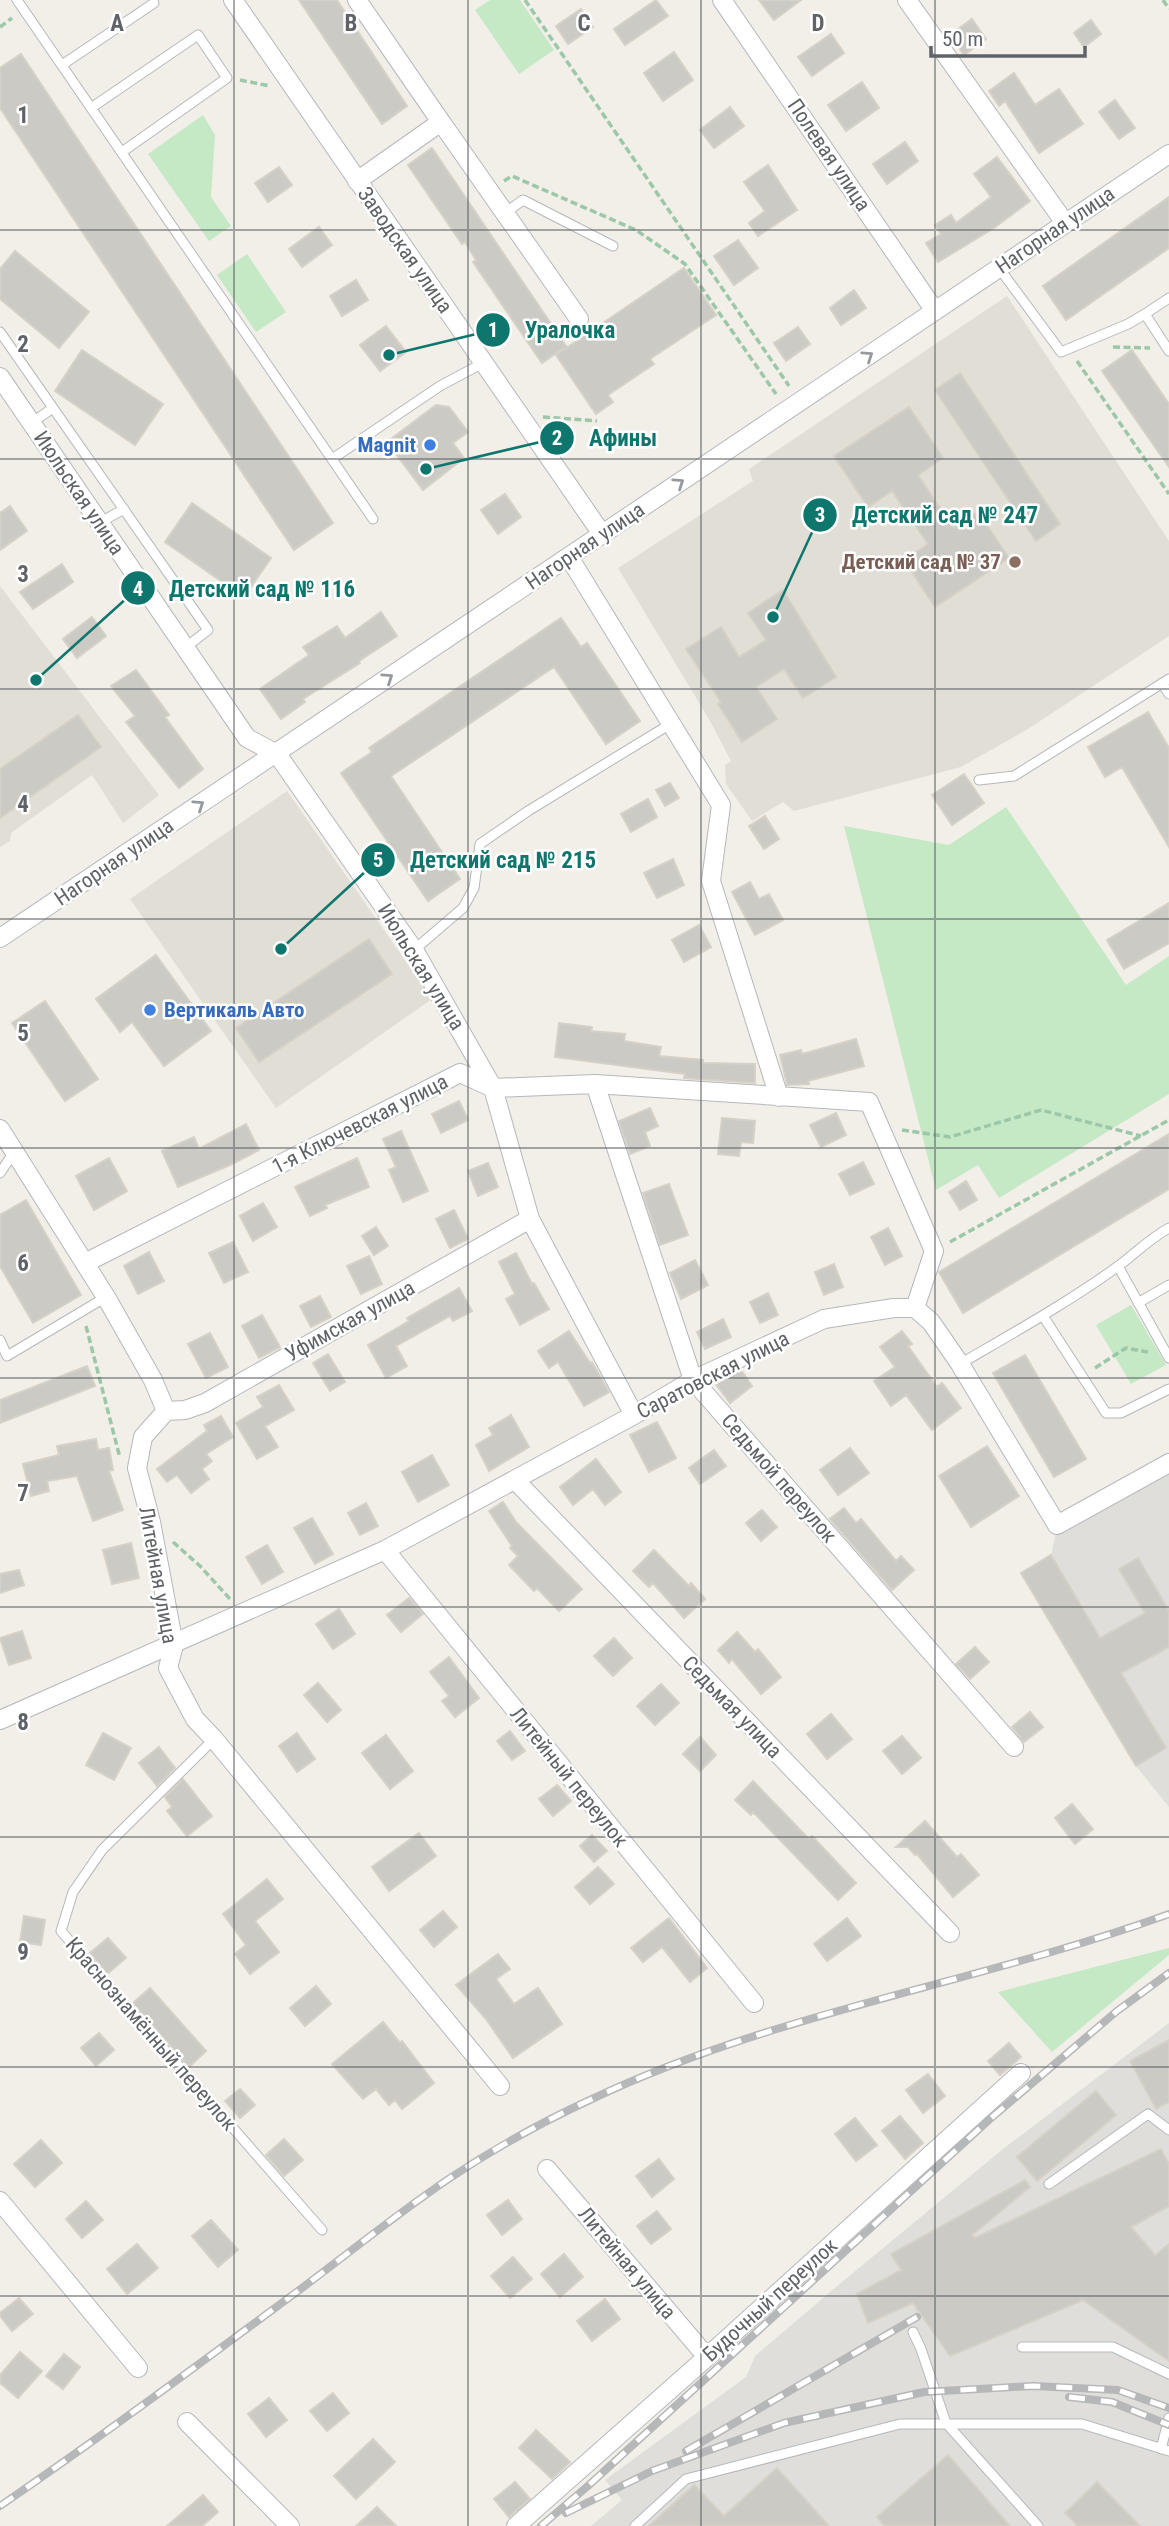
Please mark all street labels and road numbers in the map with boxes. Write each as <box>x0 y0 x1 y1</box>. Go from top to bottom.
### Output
street label: Полевая улица <box>783 94 875 216</box>
street label: Нагорная улица <box>991 181 1119 279</box>
street label: Заводская улица <box>353 182 457 318</box>
street label: Июльская улица <box>29 427 129 559</box>
street label: Нагорная улица <box>521 497 649 595</box>
street label: Нагорная улица <box>50 813 178 911</box>
street label: Июльская улица <box>373 900 469 1034</box>
street label: 1-я Ключевская улица <box>268 1069 452 1179</box>
street label: Уфимская улица <box>281 1276 419 1366</box>
street label: Саратовская улица <box>633 1326 793 1424</box>
street label: Седьмой переулок <box>716 1409 842 1547</box>
street label: Литейная улица <box>134 1505 182 1645</box>
street label: Седьмая улица <box>677 1651 787 1763</box>
street label: Литейный переулок <box>505 1702 633 1852</box>
street label: Краснознамённый переулок <box>61 1933 241 2135</box>
street label: Литейная улица <box>573 2202 681 2324</box>
street label: Будочный переулок <box>698 2233 842 2367</box>

